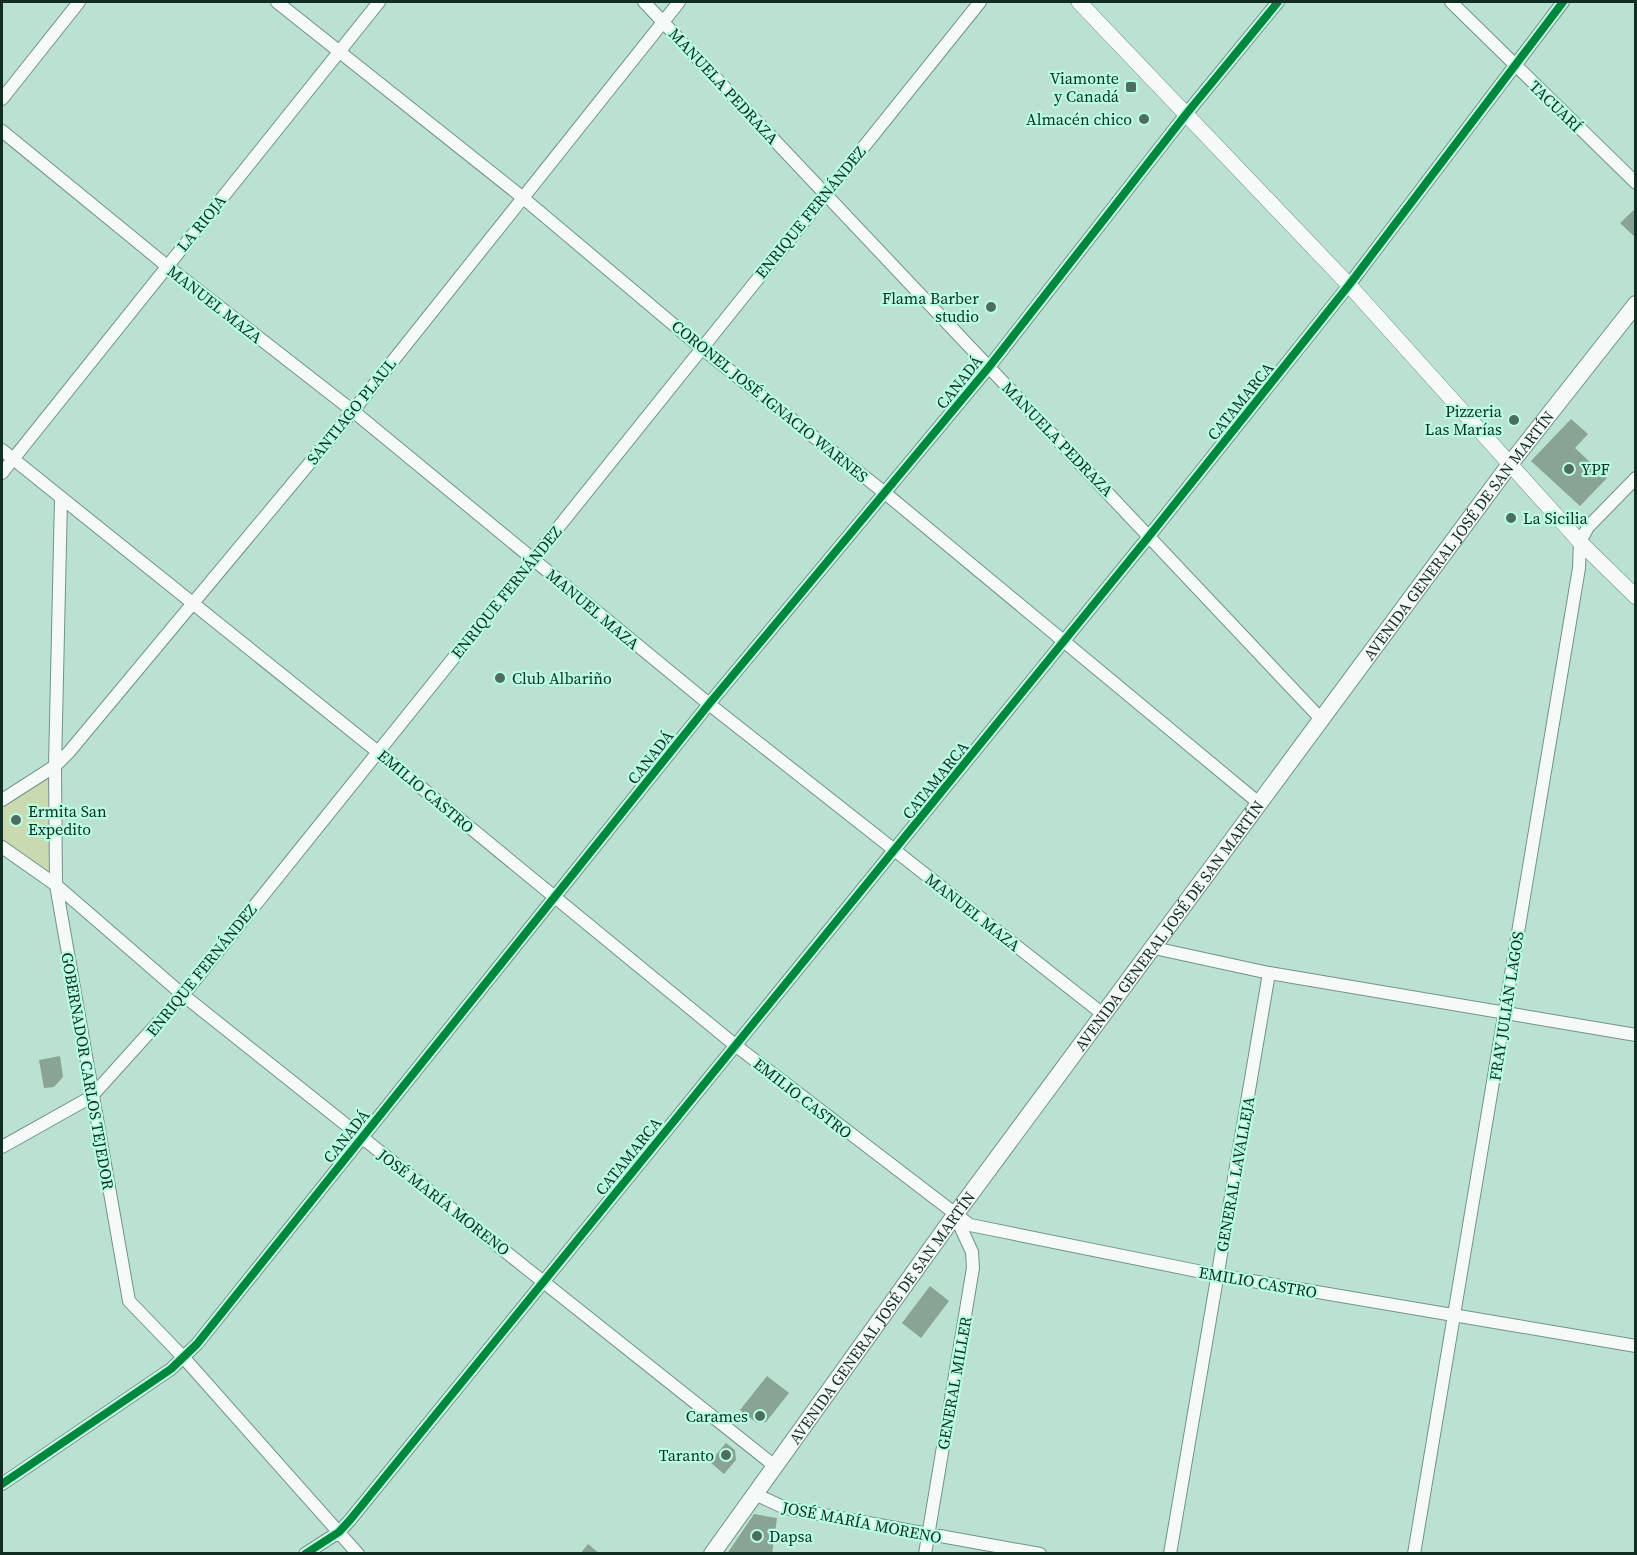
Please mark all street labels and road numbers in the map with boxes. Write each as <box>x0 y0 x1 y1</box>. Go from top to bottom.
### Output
street label: MANUELA PEDRAZA <box>664 23 784 149</box>
street label: TACUARÍ <box>1525 75 1587 137</box>
street label: ENRIQUE FERNÁNDEZ <box>750 141 870 283</box>
street label: LA RIOJA <box>171 190 231 256</box>
street label: MANUEL MAZA <box>163 260 267 348</box>
street label: CORONEL JOSÉ IGNACIO WARNES <box>667 315 873 487</box>
street label: CANADÁ <box>931 350 988 413</box>
street label: SANTIAGO PLAUL <box>301 353 401 469</box>
street label: CATAMARCA <box>1202 357 1279 445</box>
street label: MANUELA PEDRAZA <box>997 377 1119 501</box>
street label: AVENIDA GENERAL JOSÉ DE SAN MARTÍN <box>1358 406 1559 664</box>
street label: ENRIQUE FERNÁNDEZ <box>446 521 566 663</box>
street label: MANUEL MAZA <box>542 564 644 655</box>
street label: CANADÁ <box>622 725 678 789</box>
street label: CATAMARCA <box>897 736 974 824</box>
street label: EMILIO CASTRO <box>373 744 479 838</box>
street label: AVENIDA GENERAL JOSÉ DE SAN MARTÍN <box>1069 796 1269 1055</box>
street label: MANUEL MAZA <box>921 868 1025 956</box>
street label: ENRIQUE FERNÁNDEZ <box>141 899 261 1041</box>
street label: FRAY JULIÁN LAGOS <box>1483 930 1529 1082</box>
street label: GOBERNADOR CARLOS TEJEDOR <box>56 951 120 1192</box>
street label: EMILIO CASTRO <box>749 1052 857 1144</box>
street label: GENERAL LAVALLEJA <box>1210 1094 1260 1254</box>
street label: CANADÁ <box>318 1104 375 1167</box>
street label: CATAMARCA <box>590 1112 667 1200</box>
street label: JOSÉ MARÍA MORENO <box>373 1143 515 1261</box>
street label: AVENIDA GENERAL JOSÉ DE SAN MARTÍN <box>783 1186 980 1448</box>
street label: EMILIO CASTRO <box>1197 1261 1319 1303</box>
street label: GENERAL MILLER <box>931 1314 977 1451</box>
street label: JOSÉ MARÍA MORENO <box>779 1496 944 1548</box>

